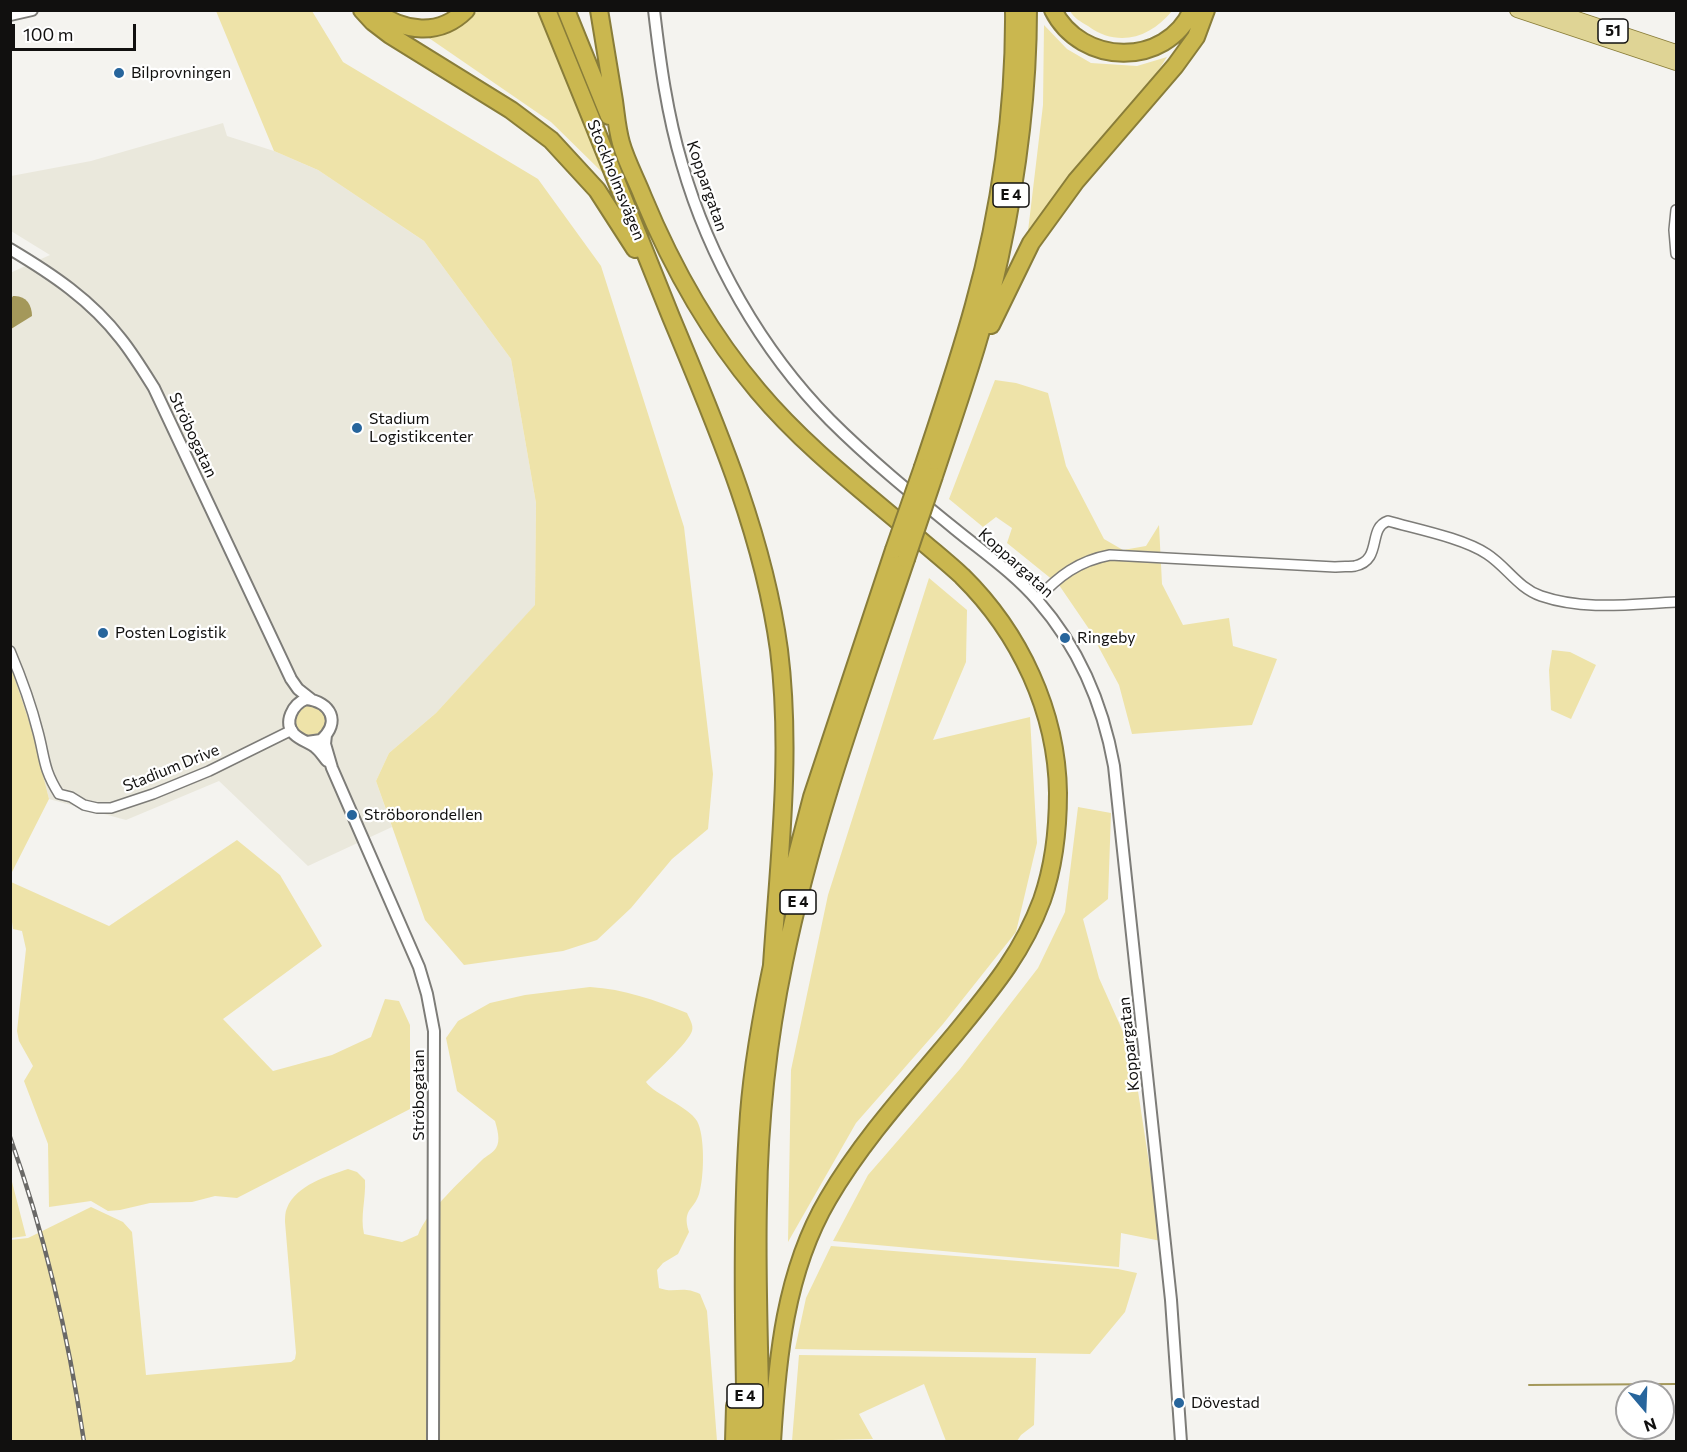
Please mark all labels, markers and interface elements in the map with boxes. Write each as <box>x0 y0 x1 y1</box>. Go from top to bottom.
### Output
scale bar <box>15 12 140 50</box>
road number: 51 <box>1598 19 1628 43</box>
text: 100 m <box>23 23 73 45</box>
place label: Bilprovningen <box>131 63 231 83</box>
marker: Bilprovningen <box>112 66 126 80</box>
street label: Stockholmsvägen <box>583 117 649 243</box>
street label: Koppargatan <box>683 138 731 234</box>
road number: E 4 <box>993 183 1029 207</box>
street label: Ströbogatan <box>165 389 221 481</box>
place label: Stadium Logistikcenter <box>369 409 474 447</box>
marker: Stadium Logistikcenter <box>350 421 364 435</box>
street label: Koppargatan <box>974 524 1058 602</box>
place label: Posten Logistik <box>115 623 227 643</box>
marker: Posten Logistik <box>96 626 110 640</box>
place label: Ringeby <box>1077 628 1135 648</box>
marker: Ringeby <box>1058 631 1072 645</box>
street label: Stadium Drive <box>120 740 222 796</box>
place label: Ströborondellen <box>364 805 483 825</box>
marker: Ströborondellen <box>345 808 359 822</box>
road number: E 4 <box>780 890 816 914</box>
street label: Koppargatan <box>1115 996 1143 1092</box>
street label: Ströbogatan <box>409 1049 429 1141</box>
north arrow <box>1615 1380 1675 1440</box>
road number: E 4 <box>727 1384 763 1408</box>
place label: Dövestad <box>1191 1393 1260 1413</box>
marker: Dövestad <box>1172 1396 1186 1410</box>
text: N <box>1642 1415 1659 1437</box>

